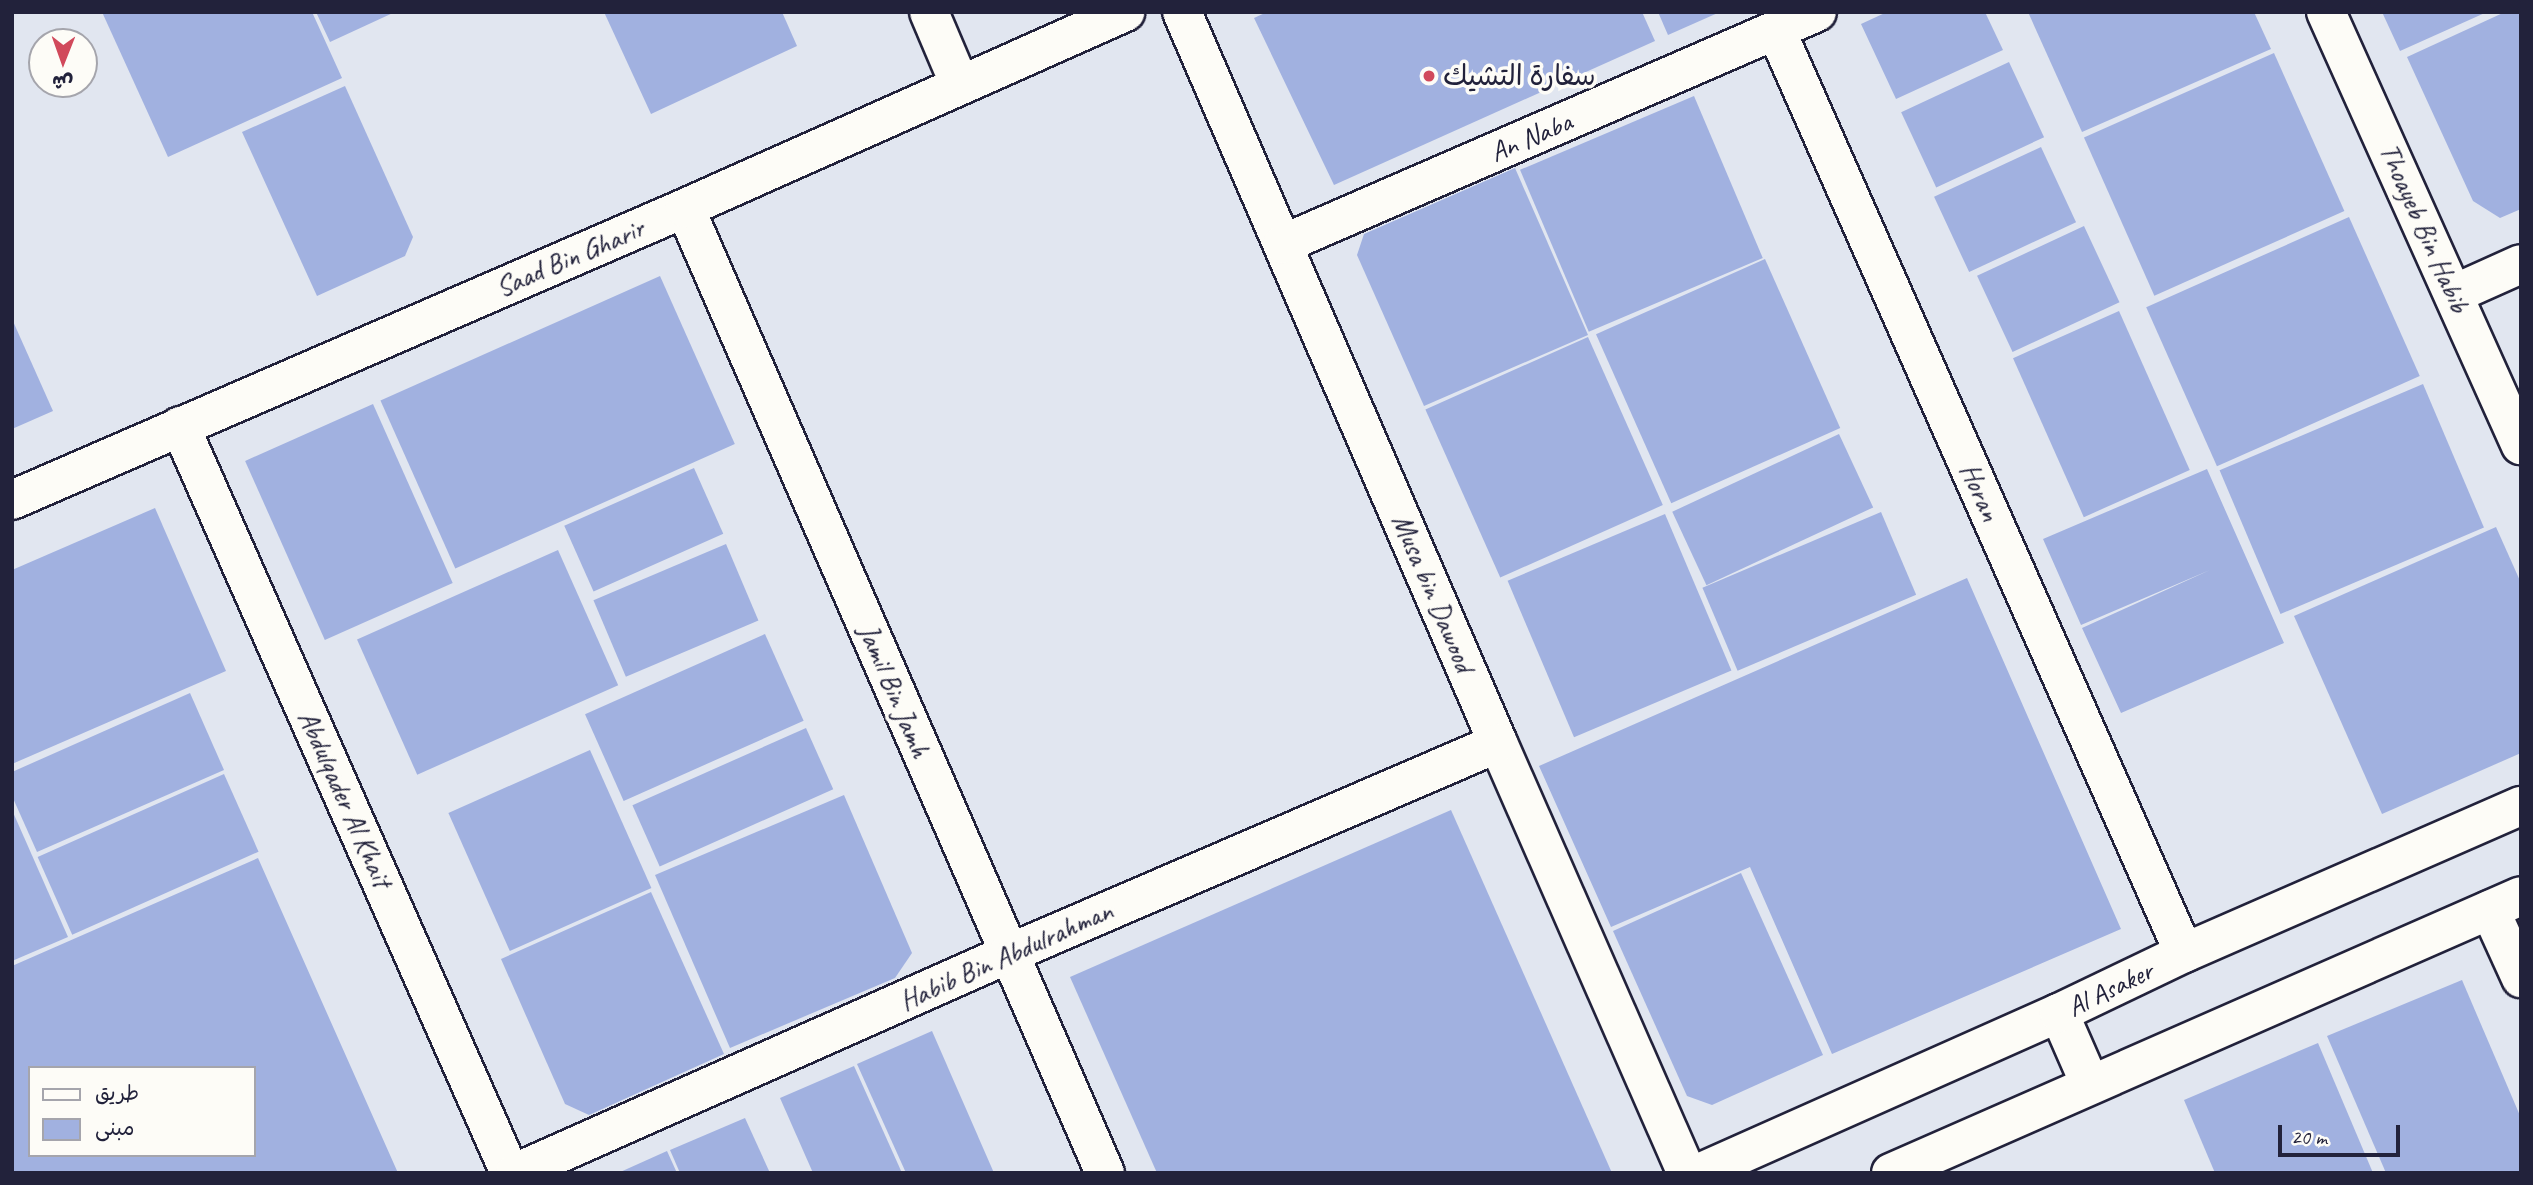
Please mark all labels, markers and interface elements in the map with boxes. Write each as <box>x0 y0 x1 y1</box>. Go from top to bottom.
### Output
north arrow <box>28 28 98 98</box>
place label: سفارة التشيك <box>1443 59 1596 93</box>
marker: سفارة التشيك <box>1421 68 1437 84</box>
text: ش <box>52 70 73 94</box>
street label: An Naba <box>1485 105 1577 169</box>
street label: Thoayeb Bin Habib <box>2372 138 2476 318</box>
street label: Saad Bin Gharir <box>490 212 650 304</box>
street label: Horan <box>1953 458 2007 526</box>
street label: Musa bin Dawood <box>1385 509 1481 677</box>
street label: Jamil Bin Jamh <box>851 619 937 763</box>
street label: Abdulqader Al Khait <box>291 705 399 893</box>
street label: Habib Bin Abdulrahman <box>894 894 1118 1018</box>
street label: Al Asaker <box>2062 954 2158 1024</box>
legend <box>28 1066 256 1157</box>
text: طريق <box>95 1080 139 1106</box>
scale bar <box>2281 1112 2404 1156</box>
text: مبنى <box>95 1115 134 1141</box>
text: 20 m <box>2291 1124 2327 1150</box>

